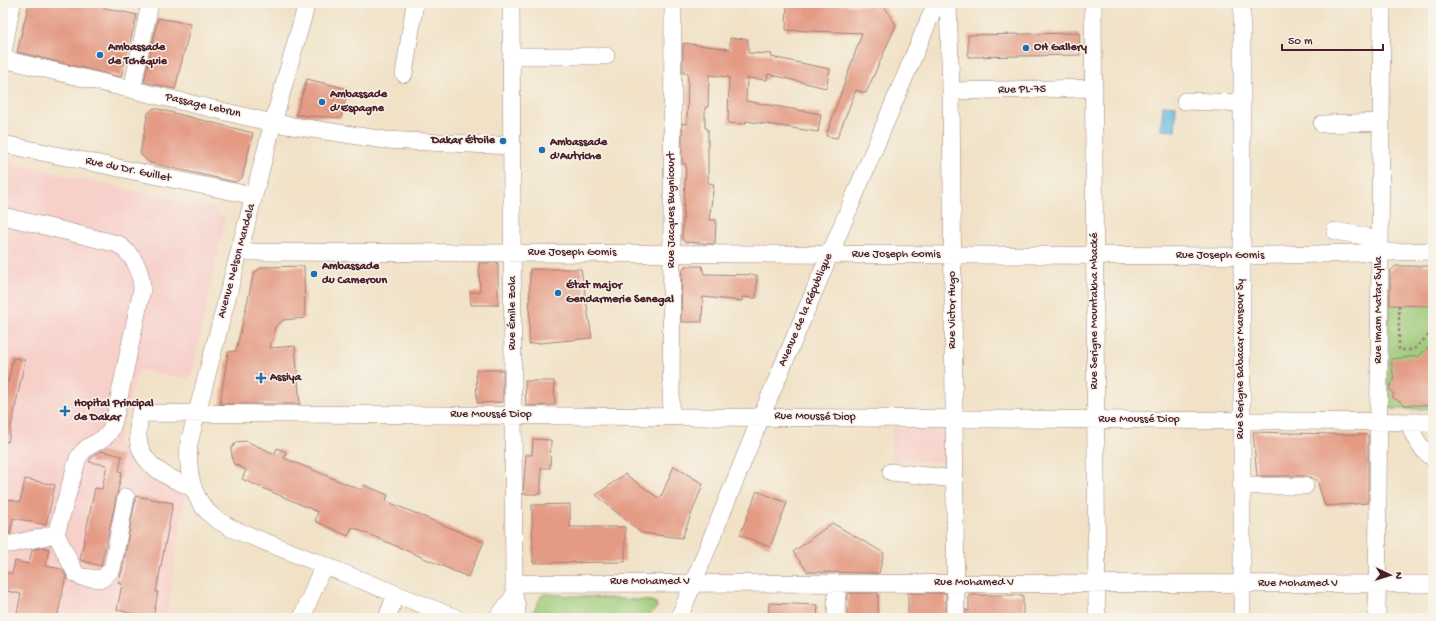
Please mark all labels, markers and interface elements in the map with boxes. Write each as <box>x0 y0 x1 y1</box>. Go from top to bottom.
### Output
scale bar <box>1282 26 1383 52</box>
text: 50 m <box>1288 35 1313 49</box>
place label: Ambassade de Tchéquie <box>107 41 168 69</box>
place label: OH Gallery <box>1034 41 1087 55</box>
marker: OH Gallery <box>1021 43 1031 53</box>
marker: Ambassade de Tchéquie <box>95 50 105 60</box>
street label: Rue PL-75 <box>998 83 1046 97</box>
place label: Ambassade d’Espagne <box>329 88 388 116</box>
street label: Passage Lebrun <box>163 90 242 122</box>
marker: Ambassade d’Espagne <box>317 97 327 107</box>
place label: Dakar Étoile <box>430 134 496 148</box>
marker: Dakar Étoile <box>498 136 508 146</box>
place label: Ambassade d'Autriche <box>549 136 608 164</box>
marker: Ambassade d'Autriche <box>537 145 547 155</box>
street label: Rue Jacques Bugnicourt <box>665 151 679 268</box>
street label: Rue du Dr. Guillet <box>84 154 173 186</box>
street label: Avenue Nelson Mandela <box>215 202 259 320</box>
street label: Rue Serigne Mountakha Mbacké <box>1088 232 1102 389</box>
street label: Rue Joseph Gomis <box>528 246 617 260</box>
street label: Rue Joseph Gomis <box>852 248 941 262</box>
street label: Rue Joseph Gomis <box>1176 249 1265 263</box>
street label: Avenue de la République <box>776 250 837 369</box>
street label: Rue Imam Matar Sylla <box>1372 256 1386 364</box>
place label: Ambassade du Cameroun <box>321 260 387 288</box>
marker: Ambassade du Cameroun <box>309 269 319 279</box>
street label: Rue Victor Hugo <box>946 271 960 349</box>
street label: Rue Émile Zola <box>506 275 520 350</box>
place label: État major Gendarmerie Senegal <box>565 279 674 307</box>
street label: Rue Serigne Babacar Mansour Sy <box>1234 279 1248 439</box>
marker: État major Gendarmerie Senegal <box>553 288 563 298</box>
place label: Assiya <box>269 371 302 385</box>
marker: Assiya <box>255 372 267 384</box>
place label: Hopital Principal de Dakar <box>74 397 154 425</box>
marker: Hopital Principal de Dakar <box>59 405 71 417</box>
street label: Rue Moussé Diop <box>450 408 532 422</box>
street label: Rue Moussé Diop <box>774 409 856 425</box>
street label: Rue Moussé Diop <box>1098 413 1180 427</box>
north arrow <box>1370 555 1410 595</box>
text: N <box>1392 572 1404 580</box>
street label: Rue Mohamed V <box>610 575 690 589</box>
street label: Rue Mohamed V <box>934 576 1014 590</box>
street label: Rue Mohamed V <box>1258 577 1338 591</box>

